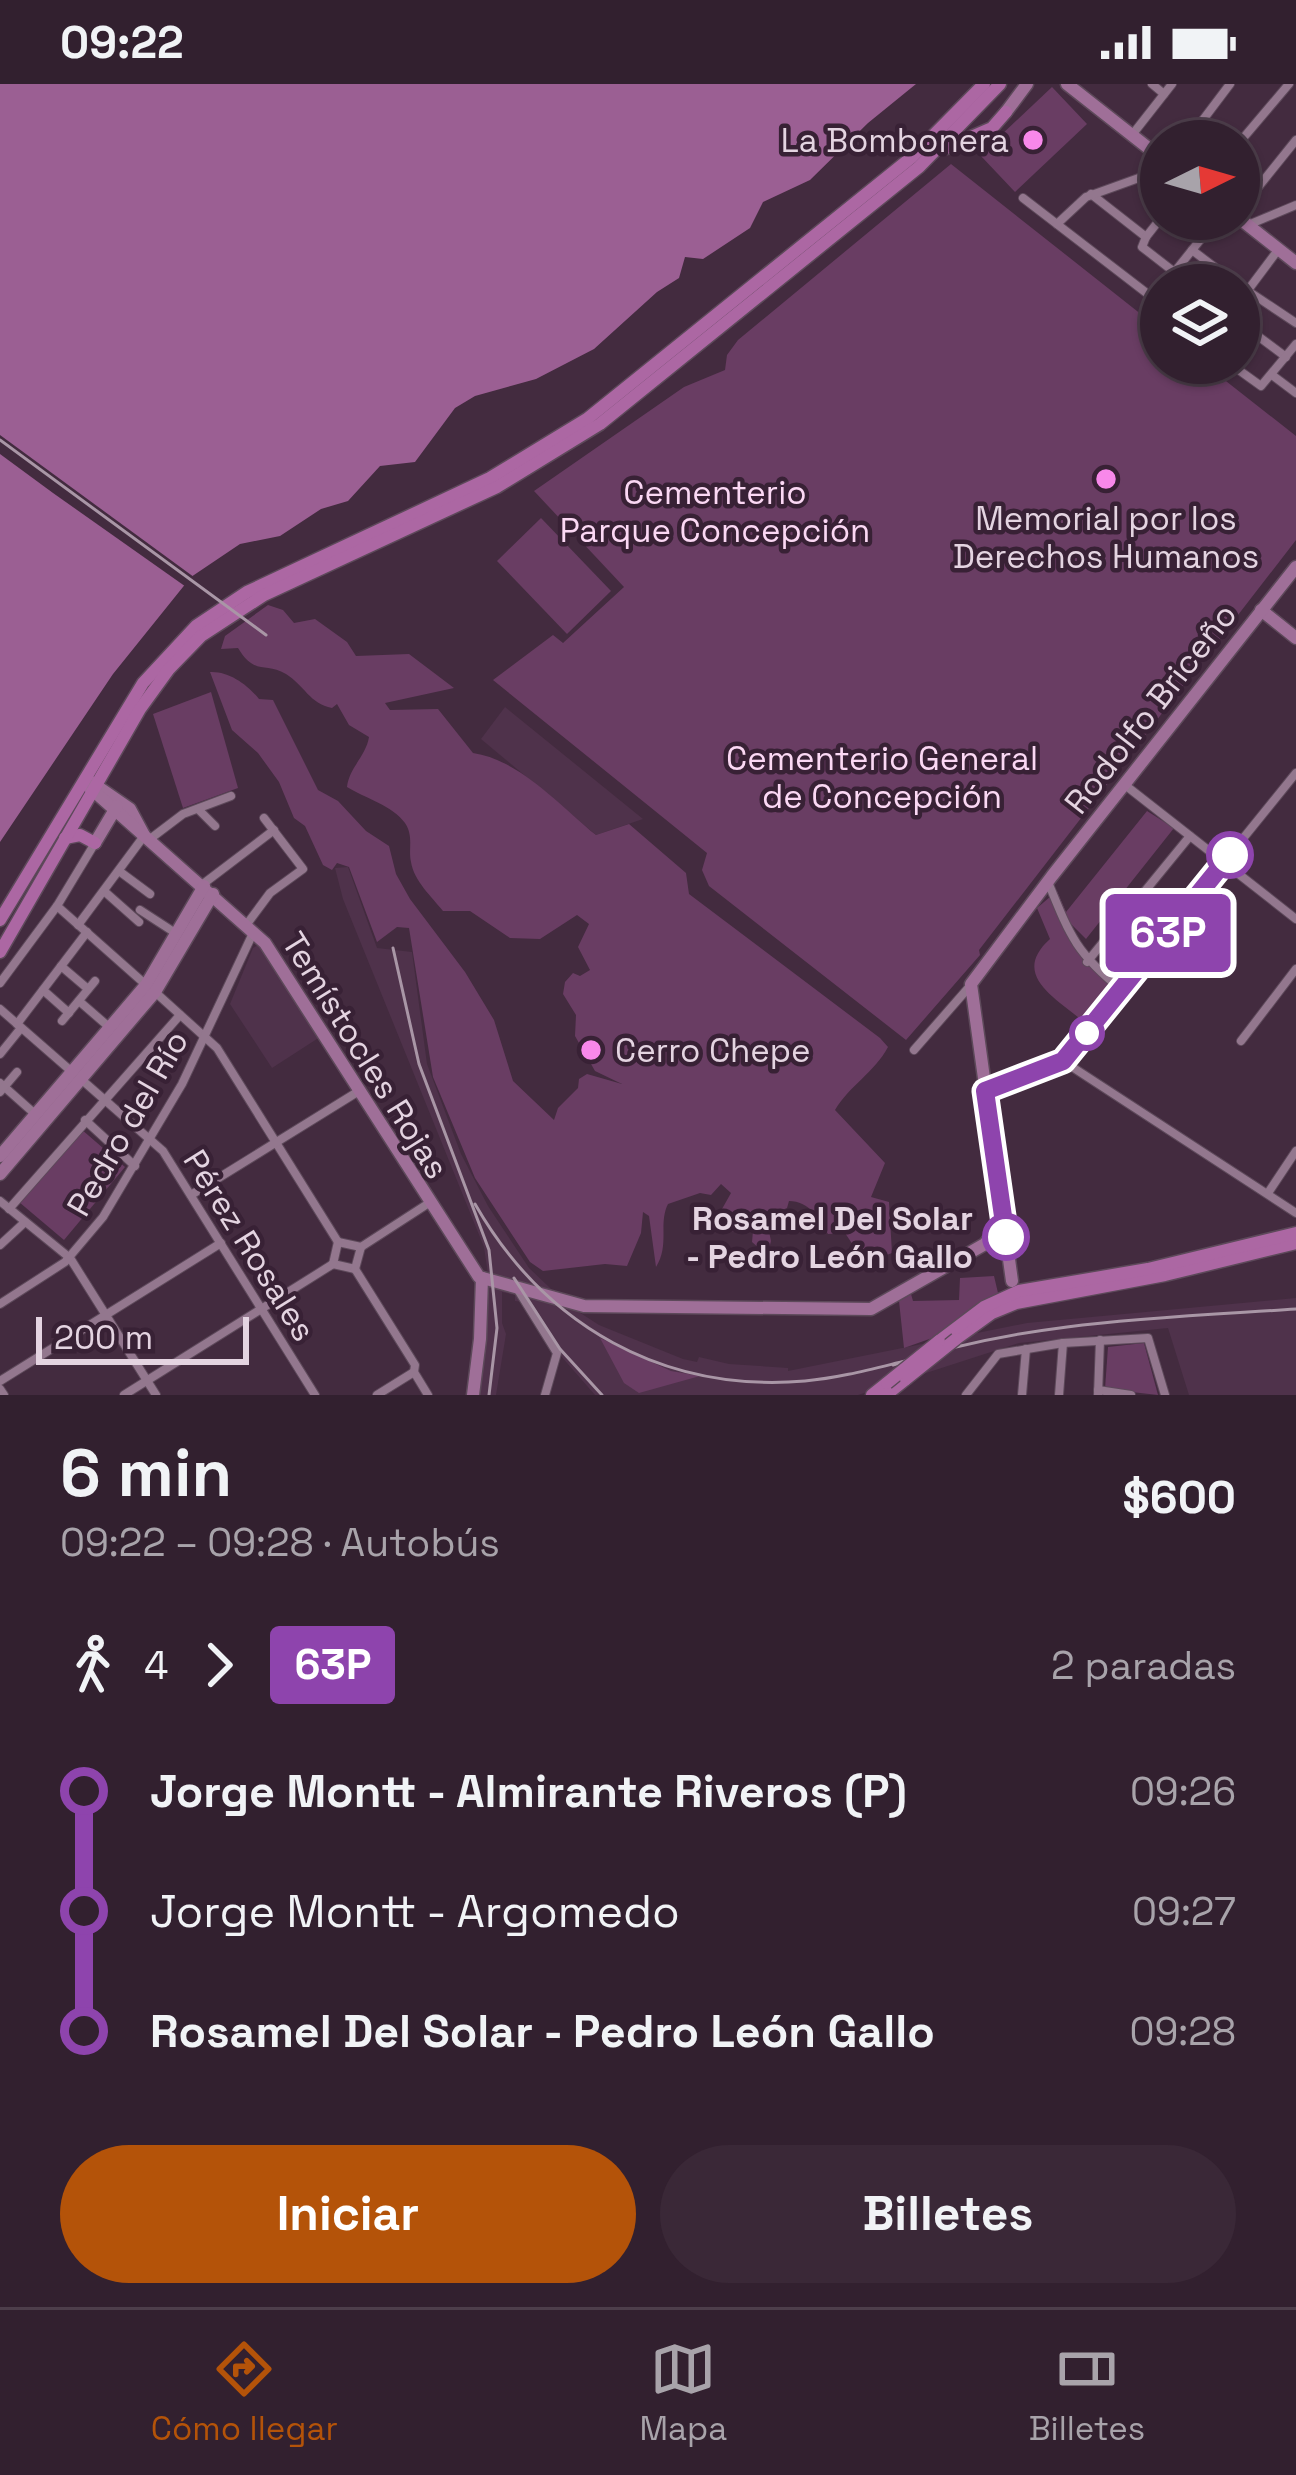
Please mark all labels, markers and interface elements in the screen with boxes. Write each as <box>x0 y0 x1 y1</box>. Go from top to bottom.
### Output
text: 09:22 <box>60 14 184 71</box>
place label: La Bombonera <box>781 120 1009 162</box>
north arrow <box>1140 120 1260 240</box>
map controls <box>1140 120 1260 384</box>
marker: La Bombonera <box>1020 127 1046 153</box>
button: layers <box>1140 264 1260 384</box>
marker: Memorial por los Derechos Humanos <box>1093 466 1119 492</box>
park label: Cementerio Parque Concepción <box>560 472 870 552</box>
place label: Memorial por los Derechos Humanos <box>953 498 1259 578</box>
street label: Rodolfo Briceño <box>1055 595 1246 822</box>
park label: Cementerio General de Concepción <box>726 738 1038 818</box>
unlabelled marker <box>1208 833 1252 877</box>
line badge: 63P <box>1099 894 1237 972</box>
text: 63P <box>1130 906 1206 959</box>
street label: Temístocles Rojas <box>272 924 458 1187</box>
unlabelled marker <box>1071 1017 1103 1049</box>
street label: Pedro del Río <box>58 1023 198 1224</box>
place label: Cerro Chepe <box>615 1030 811 1072</box>
marker: Cerro Chepe <box>578 1037 604 1063</box>
street label: Pérez Rosales <box>174 1142 325 1349</box>
place label: Rosamel Del Solar - Pedro León Gallo <box>686 1198 973 1278</box>
marker: Rosamel Del Solar - Pedro León Gallo <box>984 1215 1028 1259</box>
scale bar <box>36 1311 249 1364</box>
text: 200 m <box>54 1317 153 1359</box>
text: 6 min <box>60 1431 232 1515</box>
text: $600 <box>1123 1469 1236 1526</box>
text: 09:22 – 09:28 · Autobús <box>60 1518 500 1567</box>
icon: walk <box>60 1632 126 1698</box>
icon: forward <box>186 1632 252 1698</box>
text: 63P <box>294 1638 371 1691</box>
text: 4 <box>144 1641 168 1690</box>
text: 2 paradas <box>1051 1641 1236 1690</box>
text: Jorge Montt - Almirante Riveros (P) <box>150 1763 907 1820</box>
text: 09:26 <box>1130 1767 1236 1816</box>
text: Jorge Montt - Argomedo <box>150 1883 680 1940</box>
text: 09:27 <box>1132 1887 1236 1936</box>
text: Rosamel Del Solar - Pedro León Gallo <box>150 2003 935 2060</box>
text: 09:28 <box>1129 2007 1236 2056</box>
button: Iniciar <box>60 2145 636 2283</box>
button: Billetes <box>660 2145 1236 2283</box>
tab: Cómo llegar <box>151 2336 338 2450</box>
tab: Mapa <box>639 2336 727 2450</box>
tab: Billetes <box>1029 2336 1145 2450</box>

